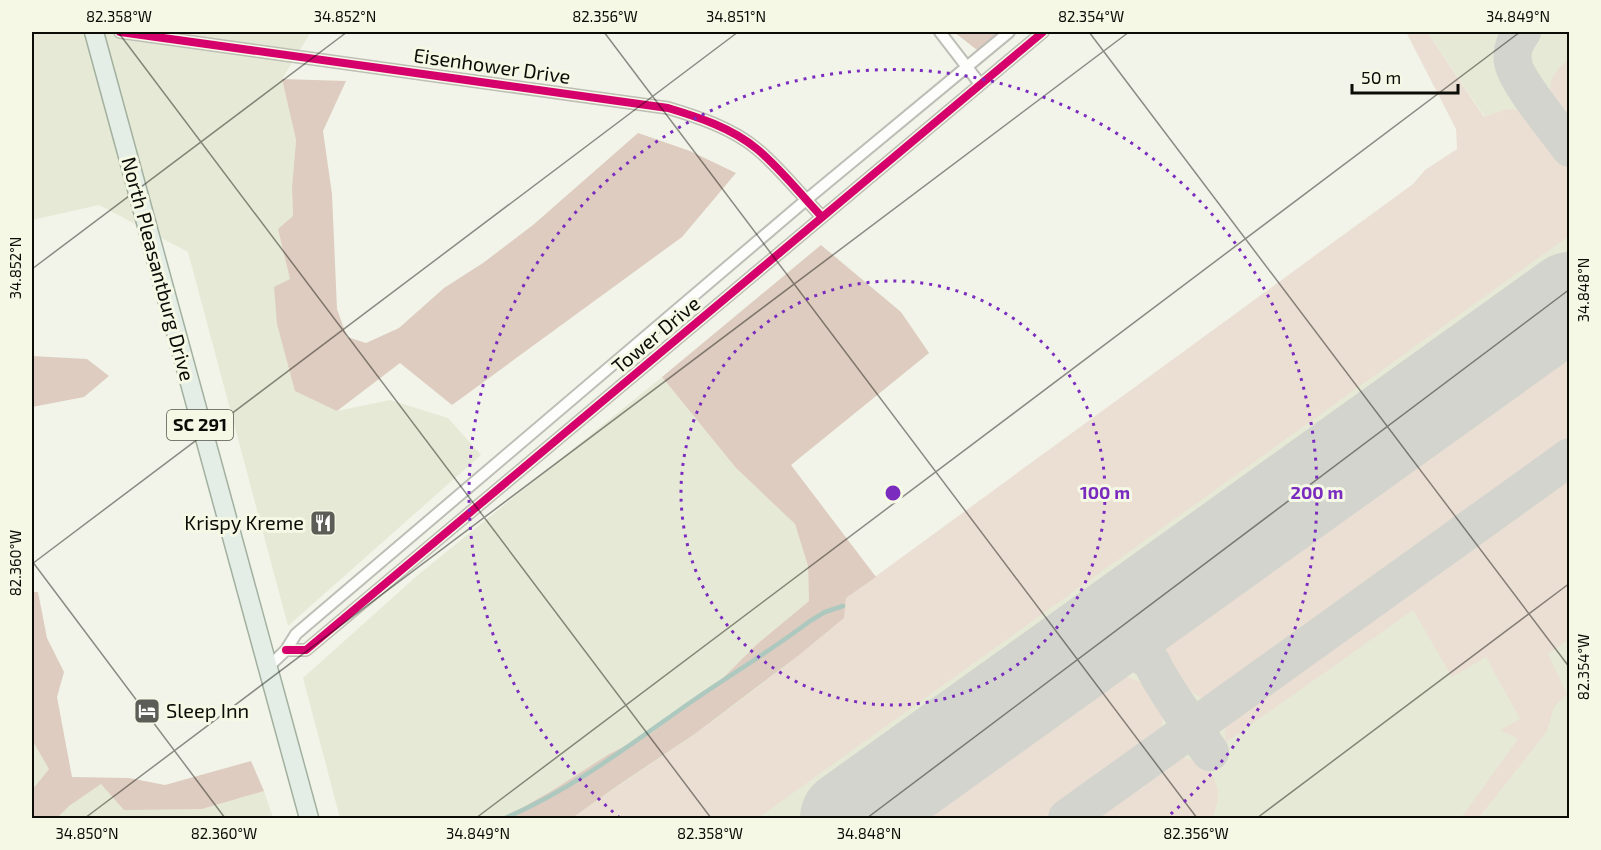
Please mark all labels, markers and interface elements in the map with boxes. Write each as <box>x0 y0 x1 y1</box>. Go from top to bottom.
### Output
text: 82.358°W <box>86 7 152 25</box>
text: 34.852°N <box>314 7 376 25</box>
text: 82.356°W <box>572 7 638 25</box>
text: 34.851°N <box>706 7 766 25</box>
text: 82.354°W <box>1058 7 1124 25</box>
text: 34.849°N <box>1486 7 1550 25</box>
street label: Eisenhower Drive <box>412 42 572 88</box>
scale bar <box>1352 57 1458 95</box>
text: 50 m <box>1361 66 1401 88</box>
street label: North Pleasantburg Drive <box>117 154 200 383</box>
text: 34.852°N <box>6 237 24 299</box>
text: 34.848°N <box>1574 258 1592 322</box>
street label: Tower Drive <box>607 291 704 378</box>
road number: SC 291 <box>167 410 233 440</box>
text: 100 m <box>1080 481 1130 503</box>
text: 200 m <box>1291 481 1343 503</box>
centre of rings <box>883 483 903 503</box>
restaurant icon: Krispy Kreme <box>308 508 338 538</box>
place label: Krispy Kreme <box>184 510 304 534</box>
text: 82.360°W <box>6 530 24 596</box>
text: 82.354°W <box>1574 634 1592 700</box>
hotel icon: Sleep Inn <box>132 696 162 726</box>
place label: Sleep Inn <box>166 698 249 722</box>
text: 34.850°N <box>55 824 119 842</box>
text: 82.360°W <box>191 824 257 842</box>
text: 34.849°N <box>446 824 510 842</box>
text: 82.358°W <box>677 824 743 842</box>
text: 34.848°N <box>837 824 901 842</box>
text: 82.356°W <box>1163 824 1229 842</box>

